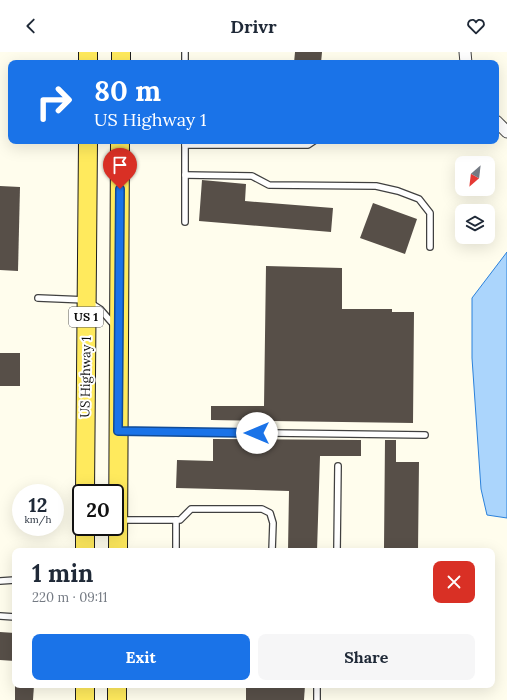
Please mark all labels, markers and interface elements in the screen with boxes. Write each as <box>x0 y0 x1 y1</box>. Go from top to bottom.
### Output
icon: back <box>20 15 42 37</box>
text: Drivr <box>230 15 277 38</box>
icon: heart <box>465 15 487 37</box>
text: 80 m <box>94 73 161 109</box>
icon: right <box>28 76 80 128</box>
text: US Highway 1 <box>94 108 207 131</box>
pin <box>103 148 137 189</box>
icon: arrive <box>109 154 131 176</box>
north arrow <box>455 156 495 196</box>
map controls <box>455 156 495 244</box>
button: layers <box>455 204 495 244</box>
road number: US 1 <box>69 307 103 327</box>
street label: US Highway 1 <box>76 336 95 418</box>
position arrow <box>236 412 278 454</box>
speed limit sign: 20 <box>72 484 124 536</box>
text: 12 <box>29 492 47 517</box>
text: km/h <box>24 513 52 526</box>
text: 1 min <box>32 558 93 589</box>
button: close <box>433 561 475 603</box>
text: 220 m · 09:11 <box>32 589 107 606</box>
button: Exit <box>32 634 250 680</box>
button: Share <box>258 634 475 680</box>

